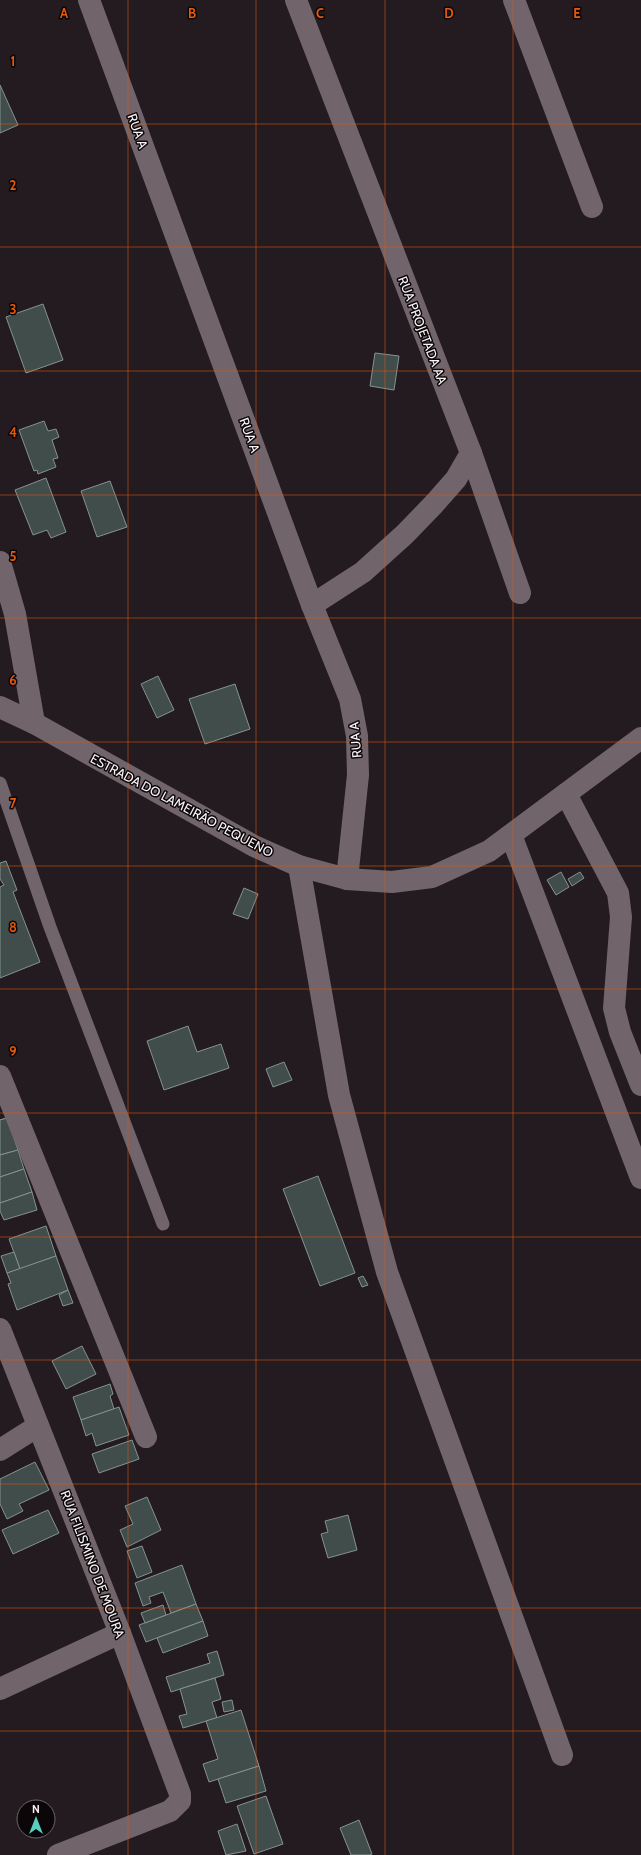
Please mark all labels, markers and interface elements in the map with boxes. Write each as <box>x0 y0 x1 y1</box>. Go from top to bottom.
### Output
text: A <box>60 5 69 21</box>
text: B <box>188 5 196 21</box>
text: C <box>316 5 324 21</box>
text: D <box>444 5 454 21</box>
text: E <box>573 5 581 21</box>
text: 1 <box>11 53 15 69</box>
street label: RUA A <box>124 111 152 151</box>
text: 2 <box>10 177 17 193</box>
street label: RUA PROJETADA AA <box>395 274 451 386</box>
text: 3 <box>9 301 17 317</box>
street label: RUA A <box>236 415 264 455</box>
text: 4 <box>9 424 17 440</box>
text: 5 <box>10 548 17 564</box>
text: 6 <box>9 672 17 688</box>
street label: RUA A <box>345 721 365 759</box>
street label: ESTRADA DO LAMEIRÃO PEQUENO <box>88 750 276 860</box>
text: 7 <box>10 795 17 811</box>
text: 8 <box>9 919 17 935</box>
text: 9 <box>9 1043 17 1059</box>
street label: RUA FILISMINO DE MOURA <box>57 1488 129 1640</box>
north arrow <box>16 1799 56 1839</box>
text: N <box>32 1802 40 1816</box>

